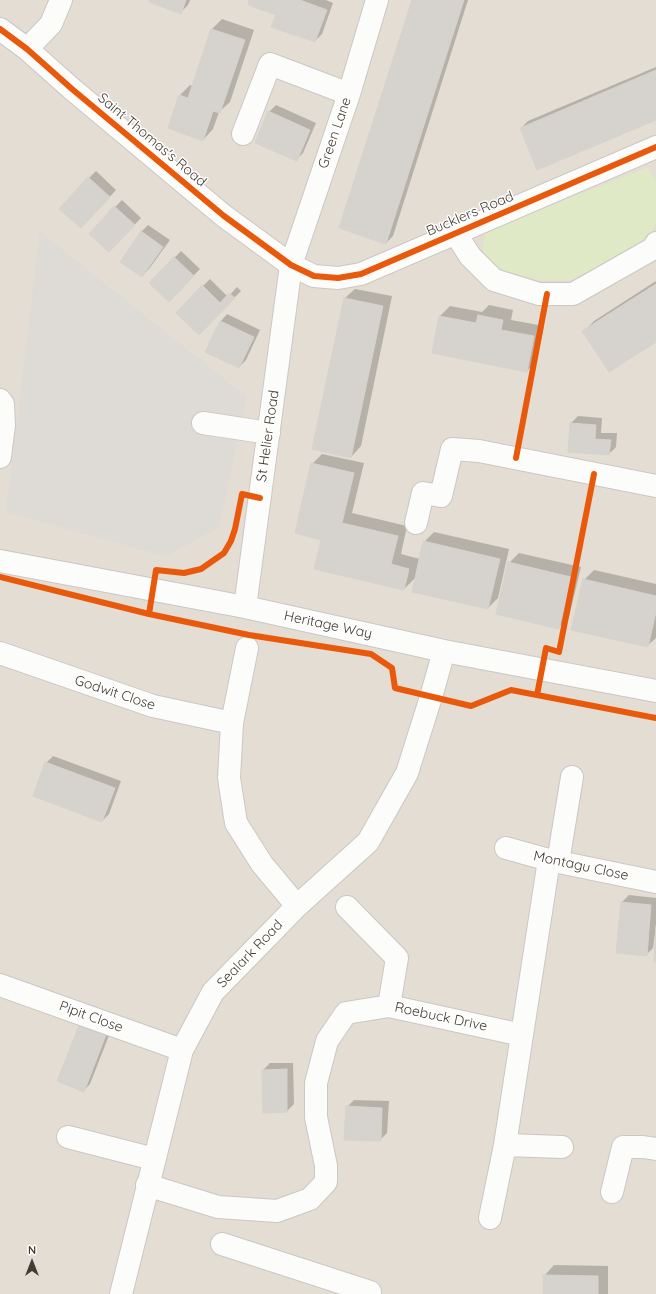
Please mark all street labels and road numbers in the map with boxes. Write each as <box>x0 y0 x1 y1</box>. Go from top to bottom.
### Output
street label: Saint Thomas's Road <box>94 90 210 190</box>
street label: Green Lane <box>315 95 355 171</box>
street label: Bucklers Road <box>424 188 516 240</box>
street label: St Helier Road <box>253 389 283 483</box>
street label: Heritage Way <box>282 607 374 643</box>
street label: Godwit Close <box>72 672 158 714</box>
street label: Montagu Close <box>532 848 630 884</box>
street label: Sealark Road <box>214 917 286 991</box>
street label: Pipit Close <box>57 998 125 1036</box>
street label: Roebuck Drive <box>393 999 489 1035</box>

